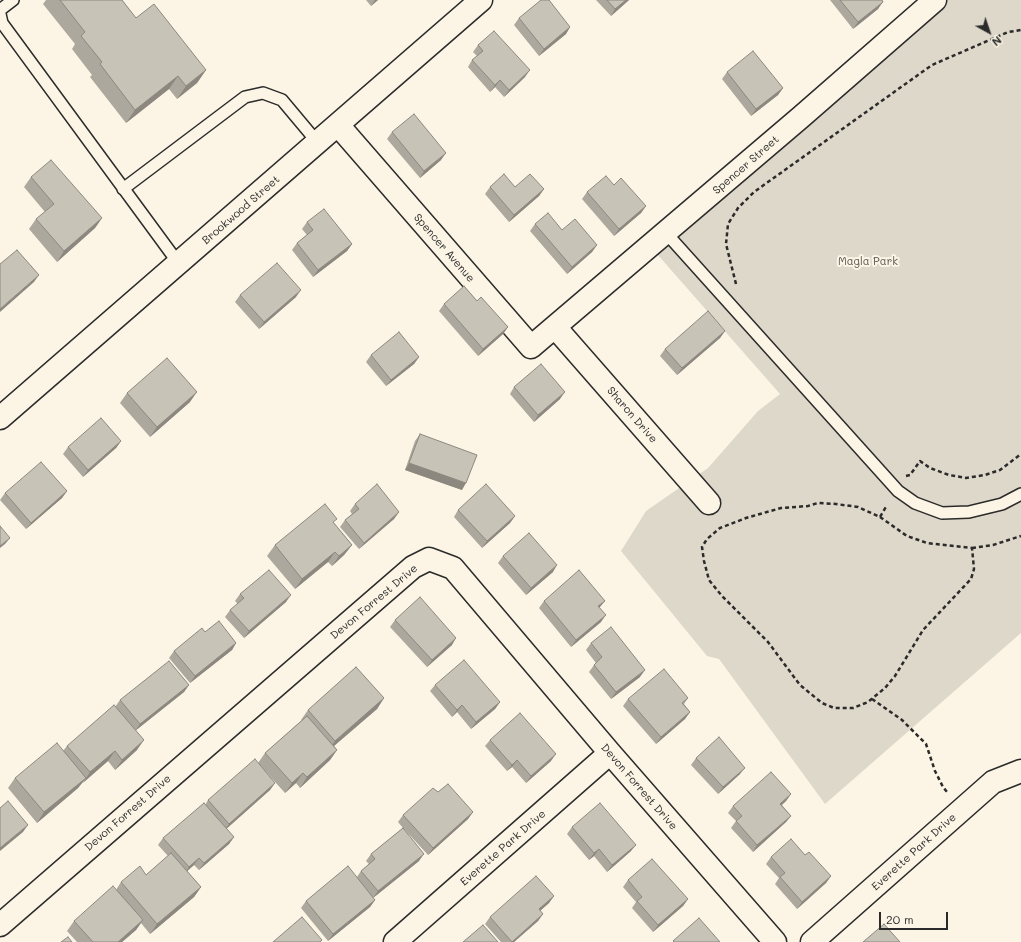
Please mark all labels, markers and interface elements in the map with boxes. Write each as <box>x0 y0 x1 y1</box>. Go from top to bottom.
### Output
north arrow <box>969 12 1009 52</box>
text: N <box>989 33 1005 50</box>
street label: Spencer Street <box>710 133 782 197</box>
street label: Brookwood Street <box>200 173 282 247</box>
street label: Spencer Avenue <box>411 211 477 285</box>
park label: Magla Park <box>838 255 898 269</box>
street label: Sharon Drive <box>604 384 660 446</box>
street label: Devon Forrest Drive <box>328 562 420 642</box>
street label: Devon Forrest Drive <box>598 741 680 833</box>
street label: Devon Forrest Drive <box>82 772 174 854</box>
street label: Everette Park Drive <box>458 807 548 889</box>
street label: Everette Park Drive <box>869 811 959 893</box>
scale bar <box>881 904 950 930</box>
text: 20 m <box>886 911 914 927</box>

